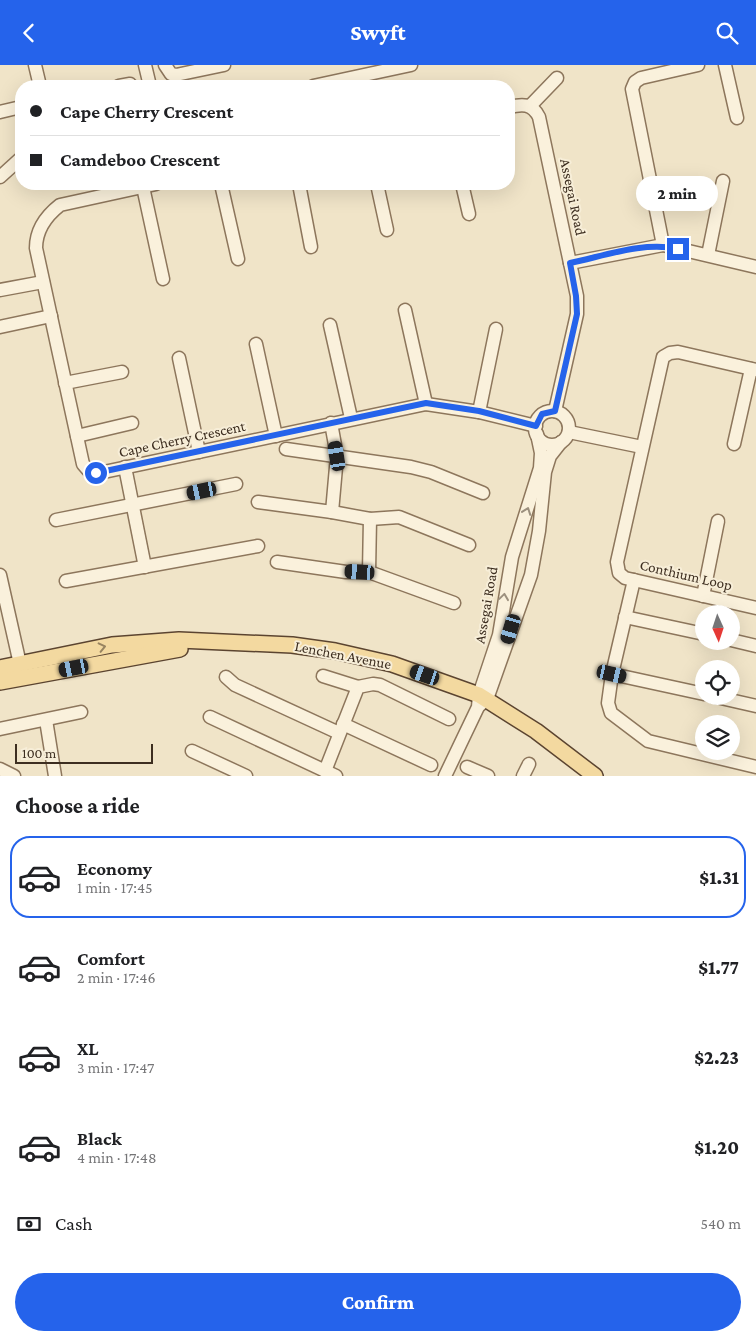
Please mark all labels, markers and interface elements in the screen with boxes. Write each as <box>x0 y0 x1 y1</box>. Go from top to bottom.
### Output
icon: back <box>15 19 43 47</box>
icon: search <box>713 19 741 47</box>
text: Swyft <box>350 20 406 45</box>
text: Cape Cherry Crescent <box>60 101 233 122</box>
text: Camdeboo Crescent <box>60 149 220 170</box>
street label: Assegai Road <box>556 157 589 237</box>
callout: 2 min <box>637 176 719 211</box>
text: 2 min <box>657 185 697 202</box>
route end <box>667 238 689 260</box>
street label: Cape Cherry Crescent <box>117 418 248 461</box>
car <box>327 440 346 472</box>
route start <box>85 462 107 484</box>
car <box>185 481 218 501</box>
one-way arrow <box>521 507 531 516</box>
street label: Conthium Loop <box>638 557 734 594</box>
car <box>344 564 375 580</box>
street label: Assegai Road <box>471 565 502 645</box>
one-way arrow <box>499 593 509 602</box>
north arrow <box>695 605 740 650</box>
map controls <box>695 605 740 760</box>
car <box>499 612 522 646</box>
street label: Lenchen Avenue <box>293 638 393 672</box>
one-way arrow <box>97 642 106 653</box>
car <box>57 658 90 678</box>
button: locate <box>695 660 740 705</box>
car <box>408 663 441 687</box>
car <box>595 663 628 685</box>
button: layers <box>695 715 740 760</box>
scale bar <box>15 741 152 764</box>
text: 100 m <box>22 745 56 761</box>
text: Choose a ride <box>15 793 140 818</box>
icon: car <box>17 855 62 900</box>
text: Economy <box>77 858 152 879</box>
text: $1.31 <box>699 867 739 888</box>
text: 1 min · 17:45 <box>77 879 153 896</box>
icon: car <box>17 945 62 990</box>
text: Comfort <box>77 948 145 969</box>
text: $1.77 <box>698 957 739 978</box>
text: 2 min · 17:46 <box>77 969 156 986</box>
icon: car <box>17 1035 62 1080</box>
text: XL <box>77 1038 99 1059</box>
text: $2.23 <box>694 1047 739 1068</box>
text: 3 min · 17:47 <box>77 1059 154 1076</box>
icon: car <box>17 1125 62 1170</box>
text: Black <box>77 1128 122 1149</box>
text: $1.20 <box>694 1137 739 1158</box>
text: 4 min · 17:48 <box>77 1149 157 1166</box>
icon: cash <box>15 1210 43 1238</box>
text: Cash <box>55 1213 93 1234</box>
text: 540 m <box>700 1215 741 1232</box>
button: Confirm <box>15 1273 741 1331</box>

